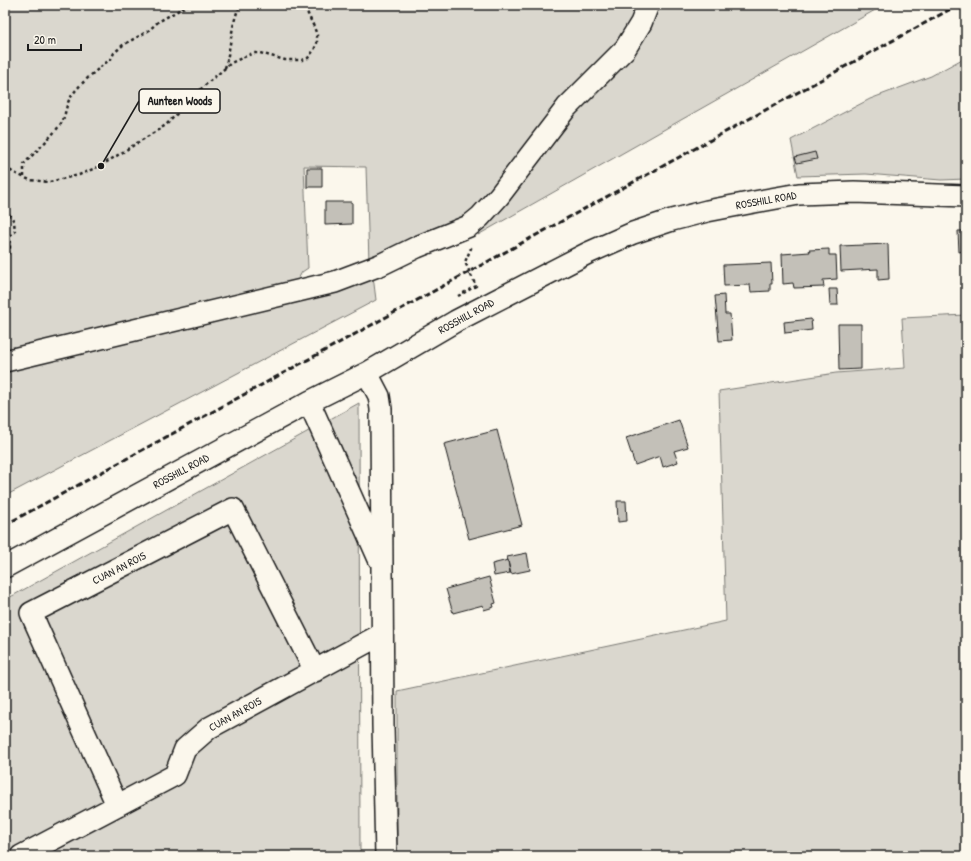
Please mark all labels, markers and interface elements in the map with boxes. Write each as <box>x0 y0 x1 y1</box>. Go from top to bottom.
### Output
scale bar <box>28 26 81 52</box>
text: 20 m <box>34 31 56 48</box>
callout: Aunteen Woods <box>139 89 220 113</box>
text: Aunteen Woods <box>148 92 213 109</box>
street label: ROSSHILL ROAD <box>735 188 798 212</box>
street label: ROSSHILL ROAD <box>436 295 497 337</box>
street label: ROSSHILL ROAD <box>151 450 212 492</box>
street label: CUAN AN ROIS <box>90 549 148 587</box>
street label: CUAN AN ROIS <box>206 694 264 734</box>

